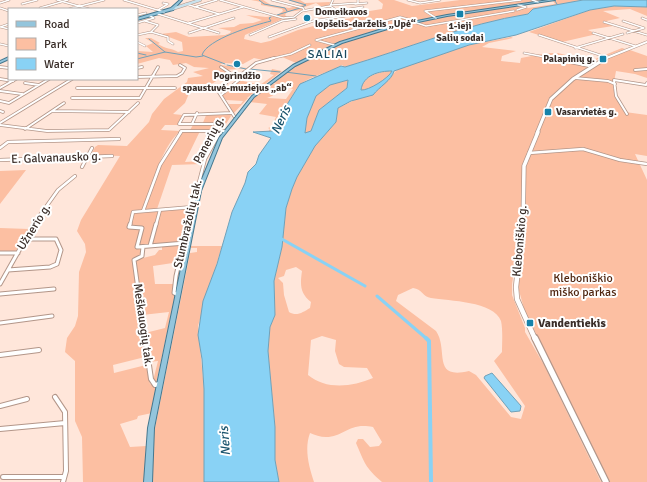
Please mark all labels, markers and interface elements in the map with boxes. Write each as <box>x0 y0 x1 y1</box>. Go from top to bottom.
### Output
place label: Domeikavos lopšelis-darželis „Upė“ <box>315 6 416 30</box>
legend <box>8 8 138 80</box>
marker: 1-ieji Salių sodai <box>455 9 465 19</box>
marker: Domeikavos lopšelis-darželis „Upė“ <box>302 13 312 23</box>
text: Road <box>44 17 70 32</box>
place label: 1-ieji Salių sodai <box>436 20 484 44</box>
text: Park <box>44 37 67 52</box>
district label: SALIAI <box>308 47 348 62</box>
place label: Palapinių g. <box>543 53 595 65</box>
marker: Palapinių g. <box>598 54 608 64</box>
text: Water <box>44 57 75 72</box>
marker: Pogrindžio spaustuvė-muziejus „ab“ <box>232 59 242 69</box>
place label: Pogrindžio spaustuvė-muziejus „ab“ <box>182 70 292 94</box>
water label: Neris <box>268 102 295 137</box>
place label: Vasarvietės g. <box>556 106 617 118</box>
marker: Vasarvietės g. <box>543 107 553 117</box>
street label: Panerių g. <box>190 114 228 166</box>
street label: E. Galvanausko g. <box>11 149 101 167</box>
street label: Stumbražolių tak. <box>171 178 205 270</box>
street label: Užnerio g. <box>14 201 54 253</box>
street label: Kleboniškio g. <box>509 205 531 277</box>
park label: Kleboniškio miško parkas <box>550 271 616 300</box>
street label: Meškauogių tak. <box>130 282 156 368</box>
place label: Vandentiekis <box>538 316 606 331</box>
marker: Vandentiekis <box>525 318 535 328</box>
water label: Neris <box>216 424 234 456</box>

